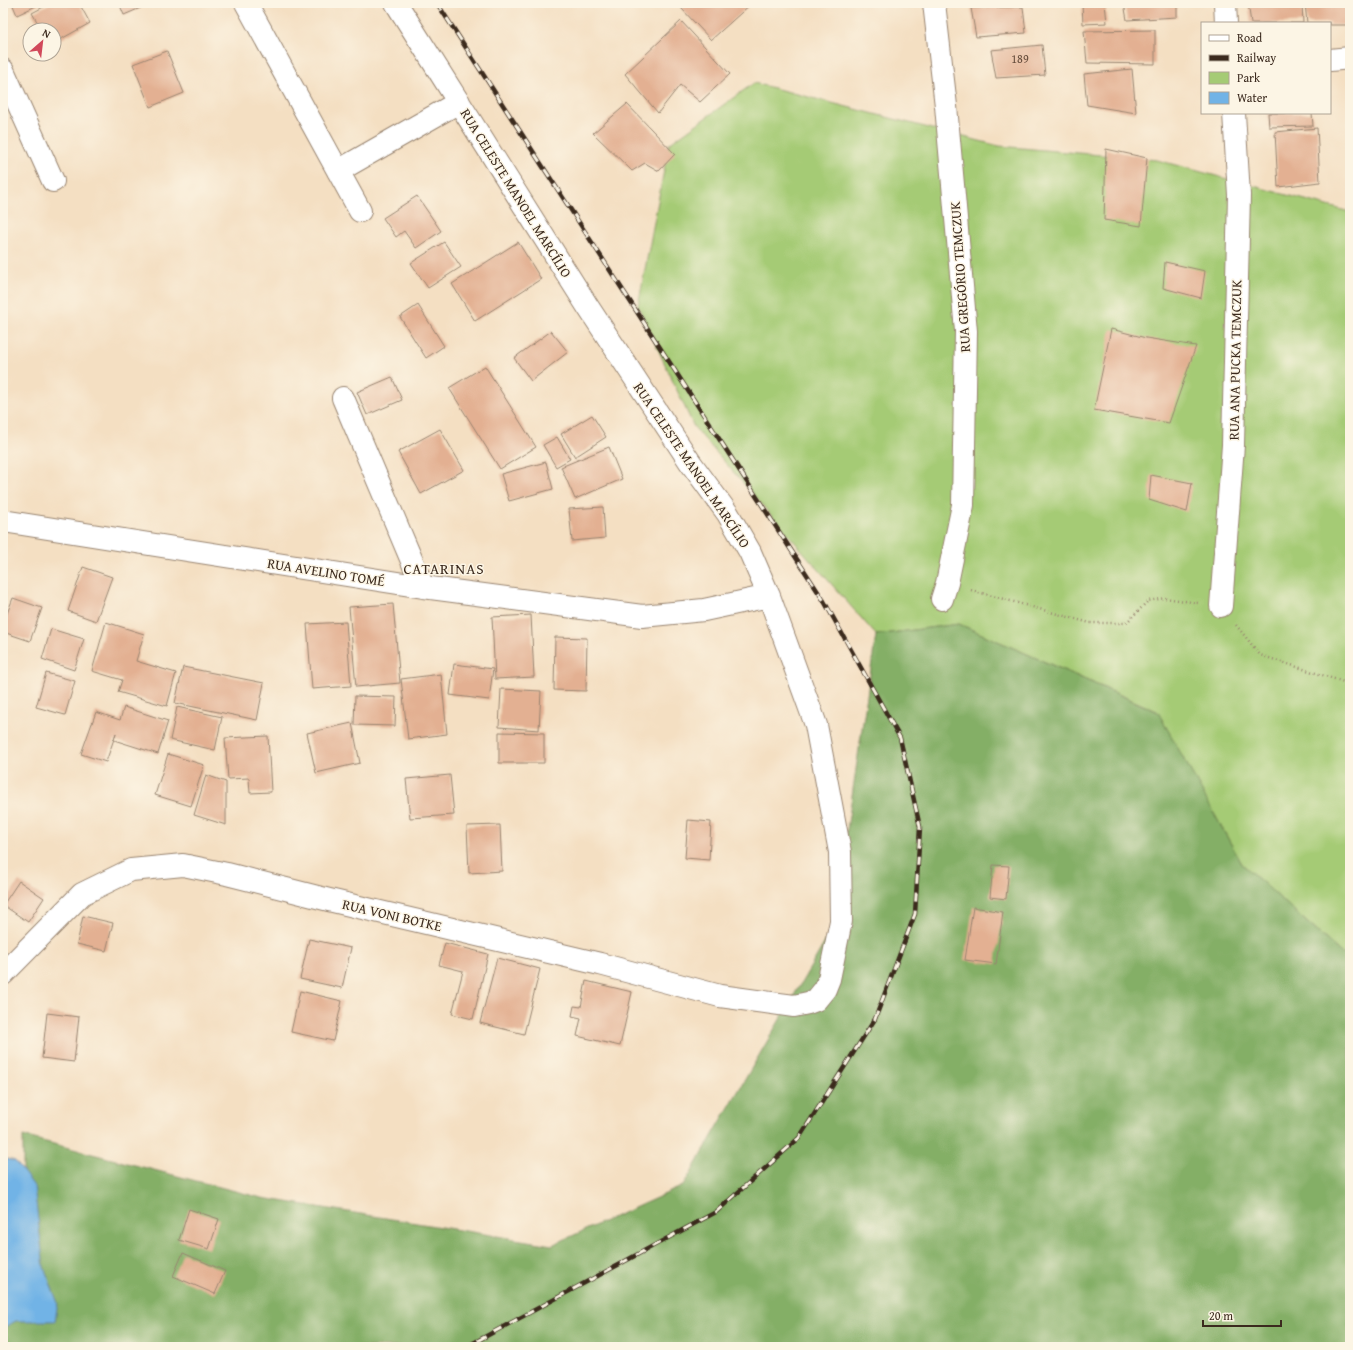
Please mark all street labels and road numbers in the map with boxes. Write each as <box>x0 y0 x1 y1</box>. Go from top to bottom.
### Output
street label: RUA CELESTE MANOEL MARCÍLIO <box>456 105 576 281</box>
street label: RUA GREGÓRIO TEMCZUK <box>945 200 975 353</box>
street label: RUA ANA PUCKA TEMCZUK <box>1224 279 1246 440</box>
street label: RUA CELESTE MANOEL MARCÍLIO <box>629 378 755 552</box>
street label: RUA AVELINO TOMÉ <box>266 553 386 591</box>
street label: RUA VONI BOTKE <box>340 894 444 936</box>

